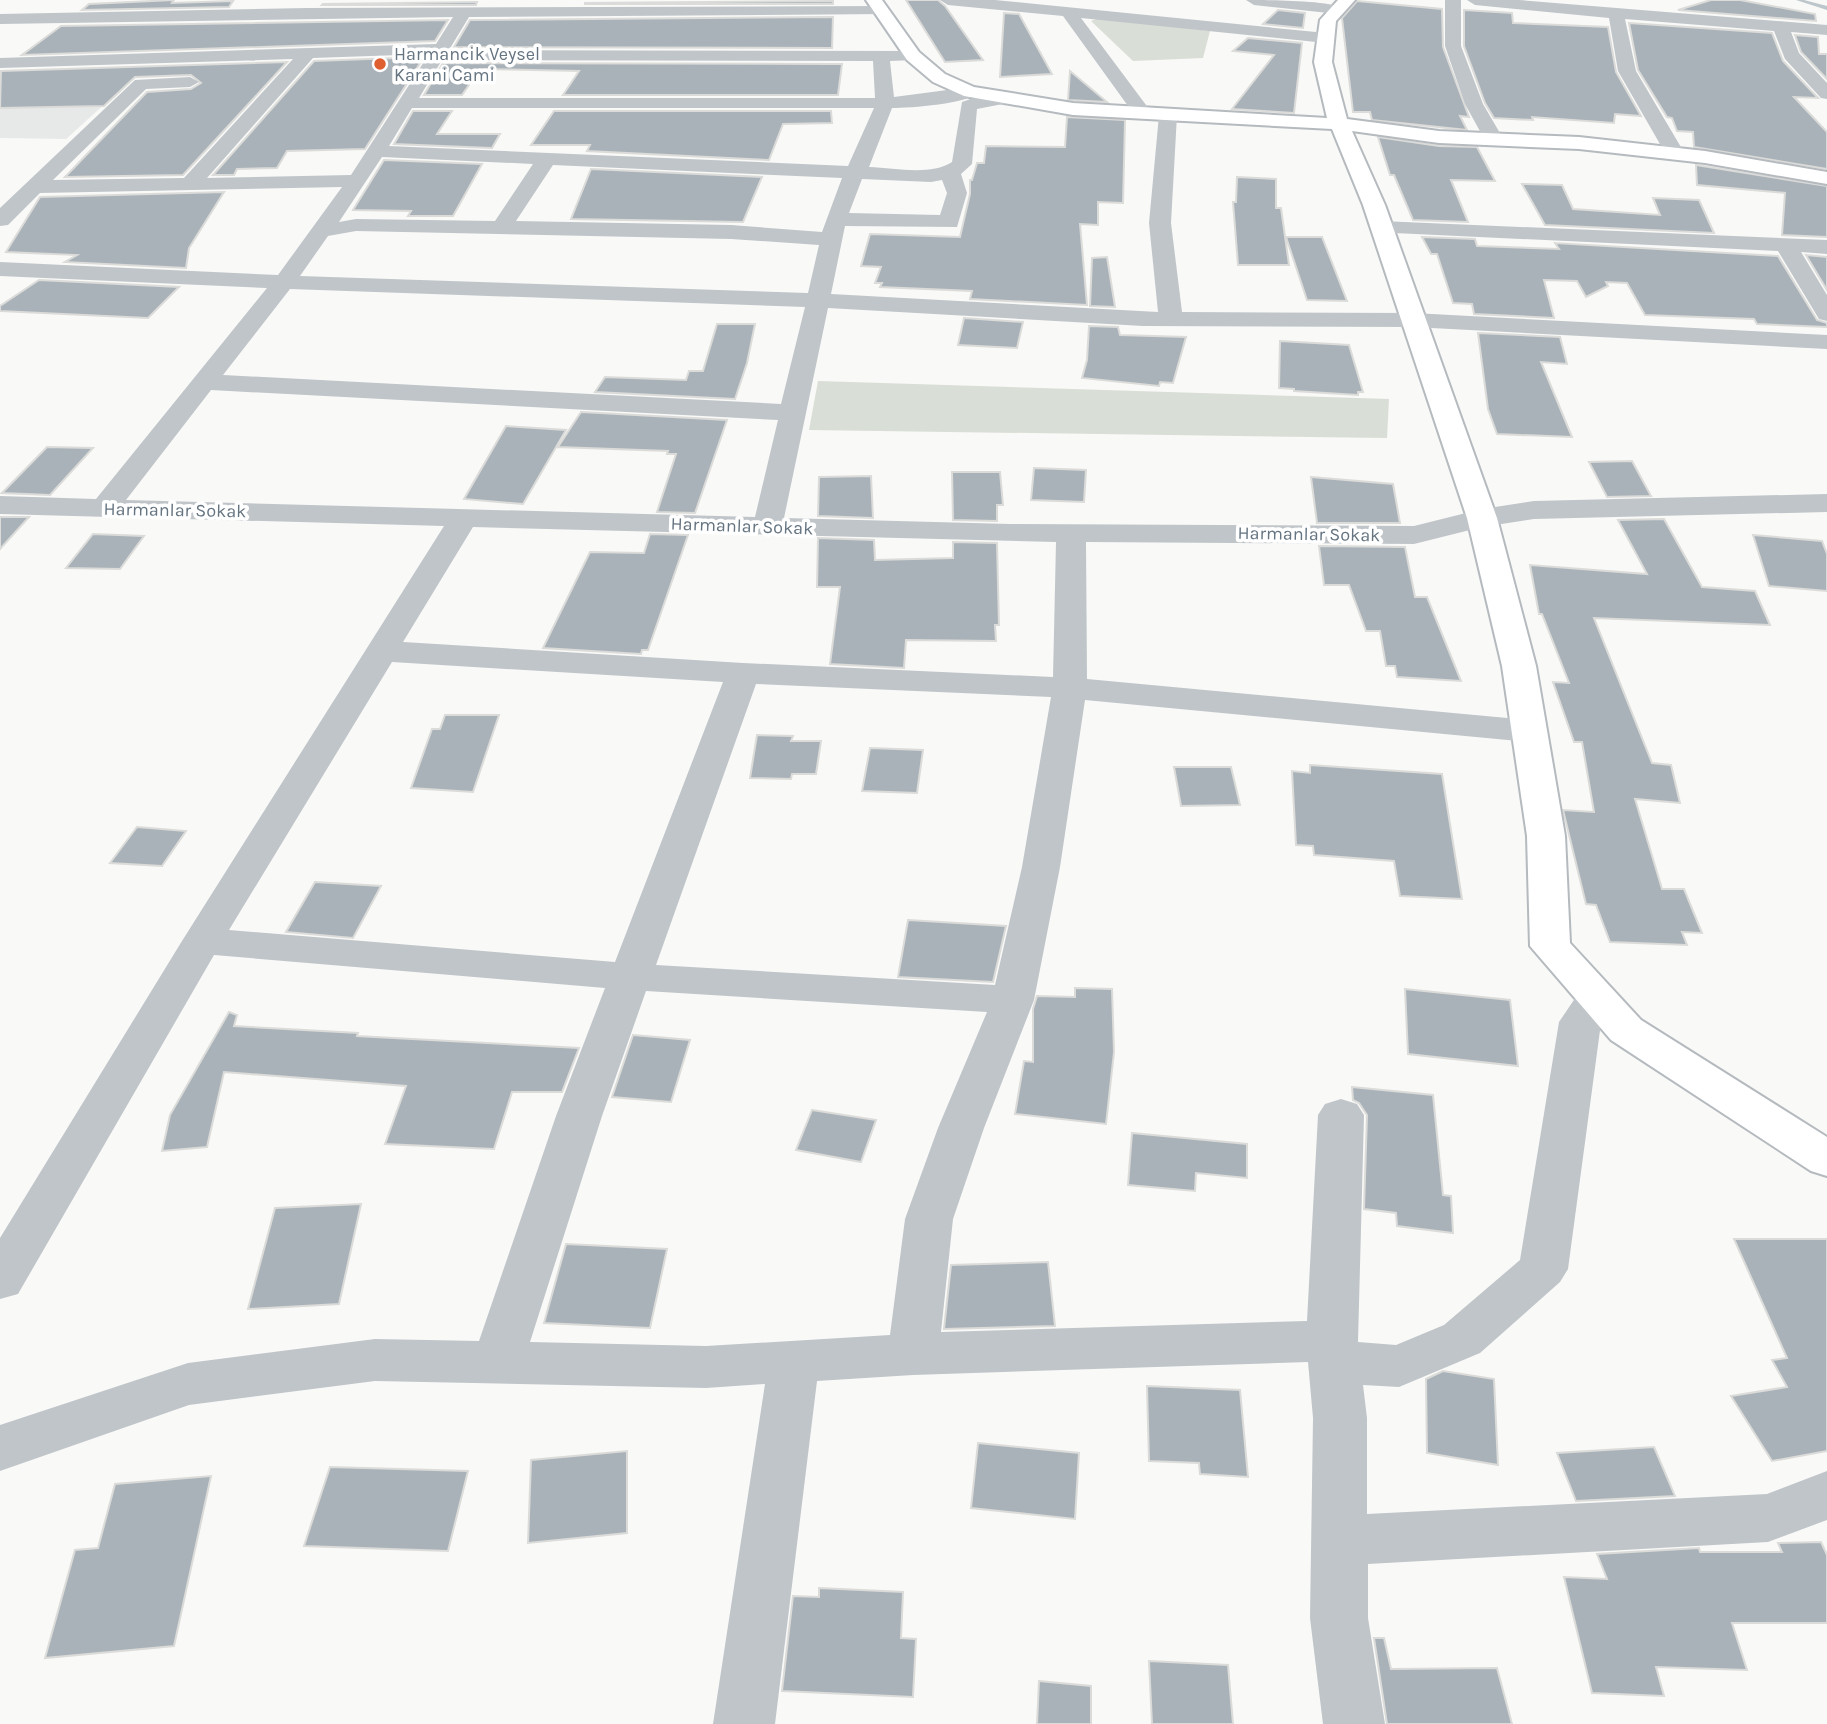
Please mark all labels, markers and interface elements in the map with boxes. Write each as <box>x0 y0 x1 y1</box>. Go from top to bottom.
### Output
place label: Harmancik Veysel Karani Cami <box>394 43 540 86</box>
marker: Harmancik Veysel Karani Cami <box>372 56 388 72</box>
street label: Harmanlar Sokak <box>103 498 247 522</box>
street label: Harmanlar Sokak <box>670 513 814 539</box>
street label: Harmanlar Sokak <box>1237 522 1381 546</box>

